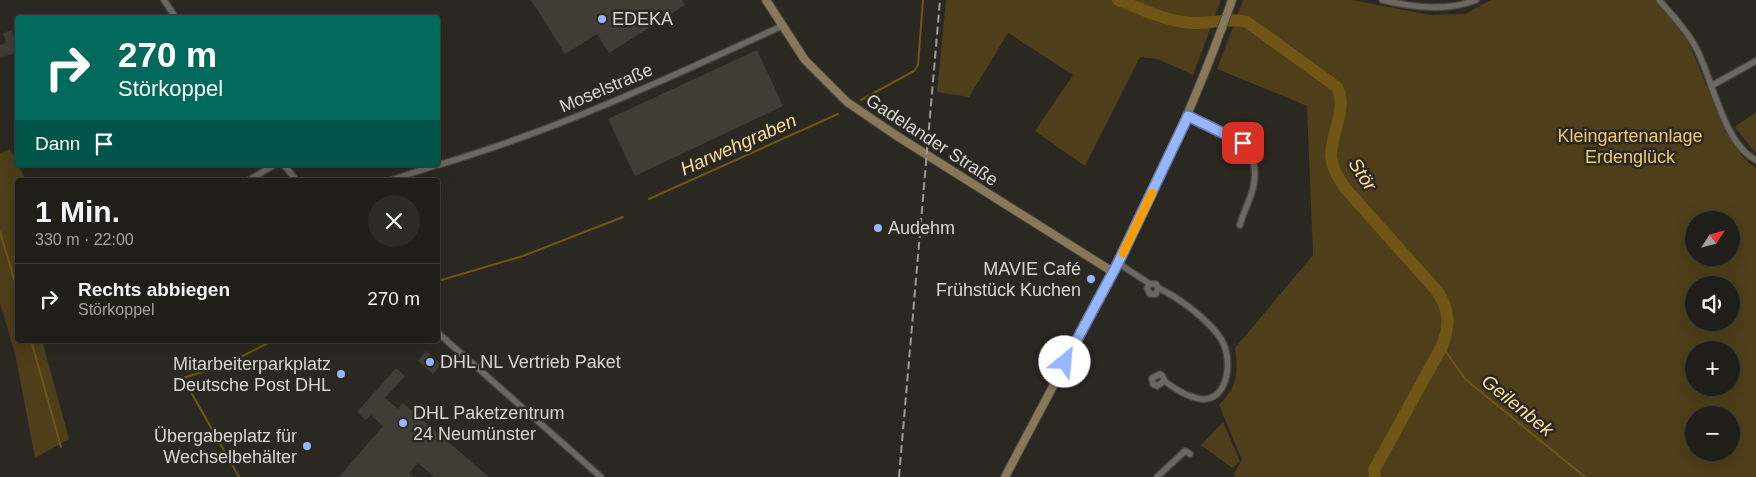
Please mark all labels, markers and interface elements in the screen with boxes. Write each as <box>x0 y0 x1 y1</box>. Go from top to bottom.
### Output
place label: EDEKA <box>612 9 673 29</box>
marker: EDEKA <box>596 13 608 25</box>
icon: right <box>35 35 100 100</box>
text: 270 m <box>118 35 217 74</box>
street label: Moselstraße <box>557 59 655 117</box>
text: Störkoppel <box>118 76 223 101</box>
street label: Gadelander Straße <box>862 90 1002 190</box>
water label: Harwehgraben <box>677 110 799 179</box>
pin <box>1222 122 1264 164</box>
park label: Kleingartenanlage Erdenglück <box>1557 126 1703 167</box>
icon: arrive <box>1229 129 1257 157</box>
icon: arrive <box>90 130 118 158</box>
text: Dann <box>35 133 80 154</box>
water label: Stör <box>1344 154 1381 195</box>
text: 1 Min. <box>35 195 120 228</box>
button: close <box>368 195 420 247</box>
north arrow <box>1685 211 1740 266</box>
map controls <box>1685 211 1740 461</box>
place label: Audehm <box>888 218 955 238</box>
marker: Audehm <box>872 222 884 234</box>
text: 330 m · 22:00 <box>35 231 134 248</box>
place label: MAVIE Café Frühstück Kuchen <box>936 259 1081 300</box>
marker: MAVIE Café Frühstück Kuchen <box>1085 273 1097 285</box>
button: sound <box>1685 276 1740 331</box>
text: Rechts abbiegen <box>78 279 230 300</box>
icon: right <box>35 285 63 313</box>
text: 270 m <box>367 288 420 309</box>
text: Störkoppel <box>78 301 155 318</box>
position arrow <box>1038 335 1090 387</box>
button: + <box>1685 341 1740 396</box>
place label: DHL NL Vertrieb Paket <box>440 352 621 372</box>
place label: Mitarbeiterparkplatz Deutsche Post DHL <box>173 354 331 395</box>
marker: DHL NL Vertrieb Paket <box>424 356 436 368</box>
marker: Mitarbeiterparkplatz Deutsche Post DHL <box>335 368 347 380</box>
water label: Geilenbek <box>1478 370 1559 441</box>
place label: DHL Paketzentrum 24 Neumünster <box>413 403 564 444</box>
button: − <box>1685 406 1740 461</box>
marker: DHL Paketzentrum 24 Neumünster <box>397 417 409 429</box>
place label: Übergabeplatz für Wechselbehälter <box>154 426 297 467</box>
marker: Übergabeplatz für Wechselbehälter <box>301 440 313 452</box>

